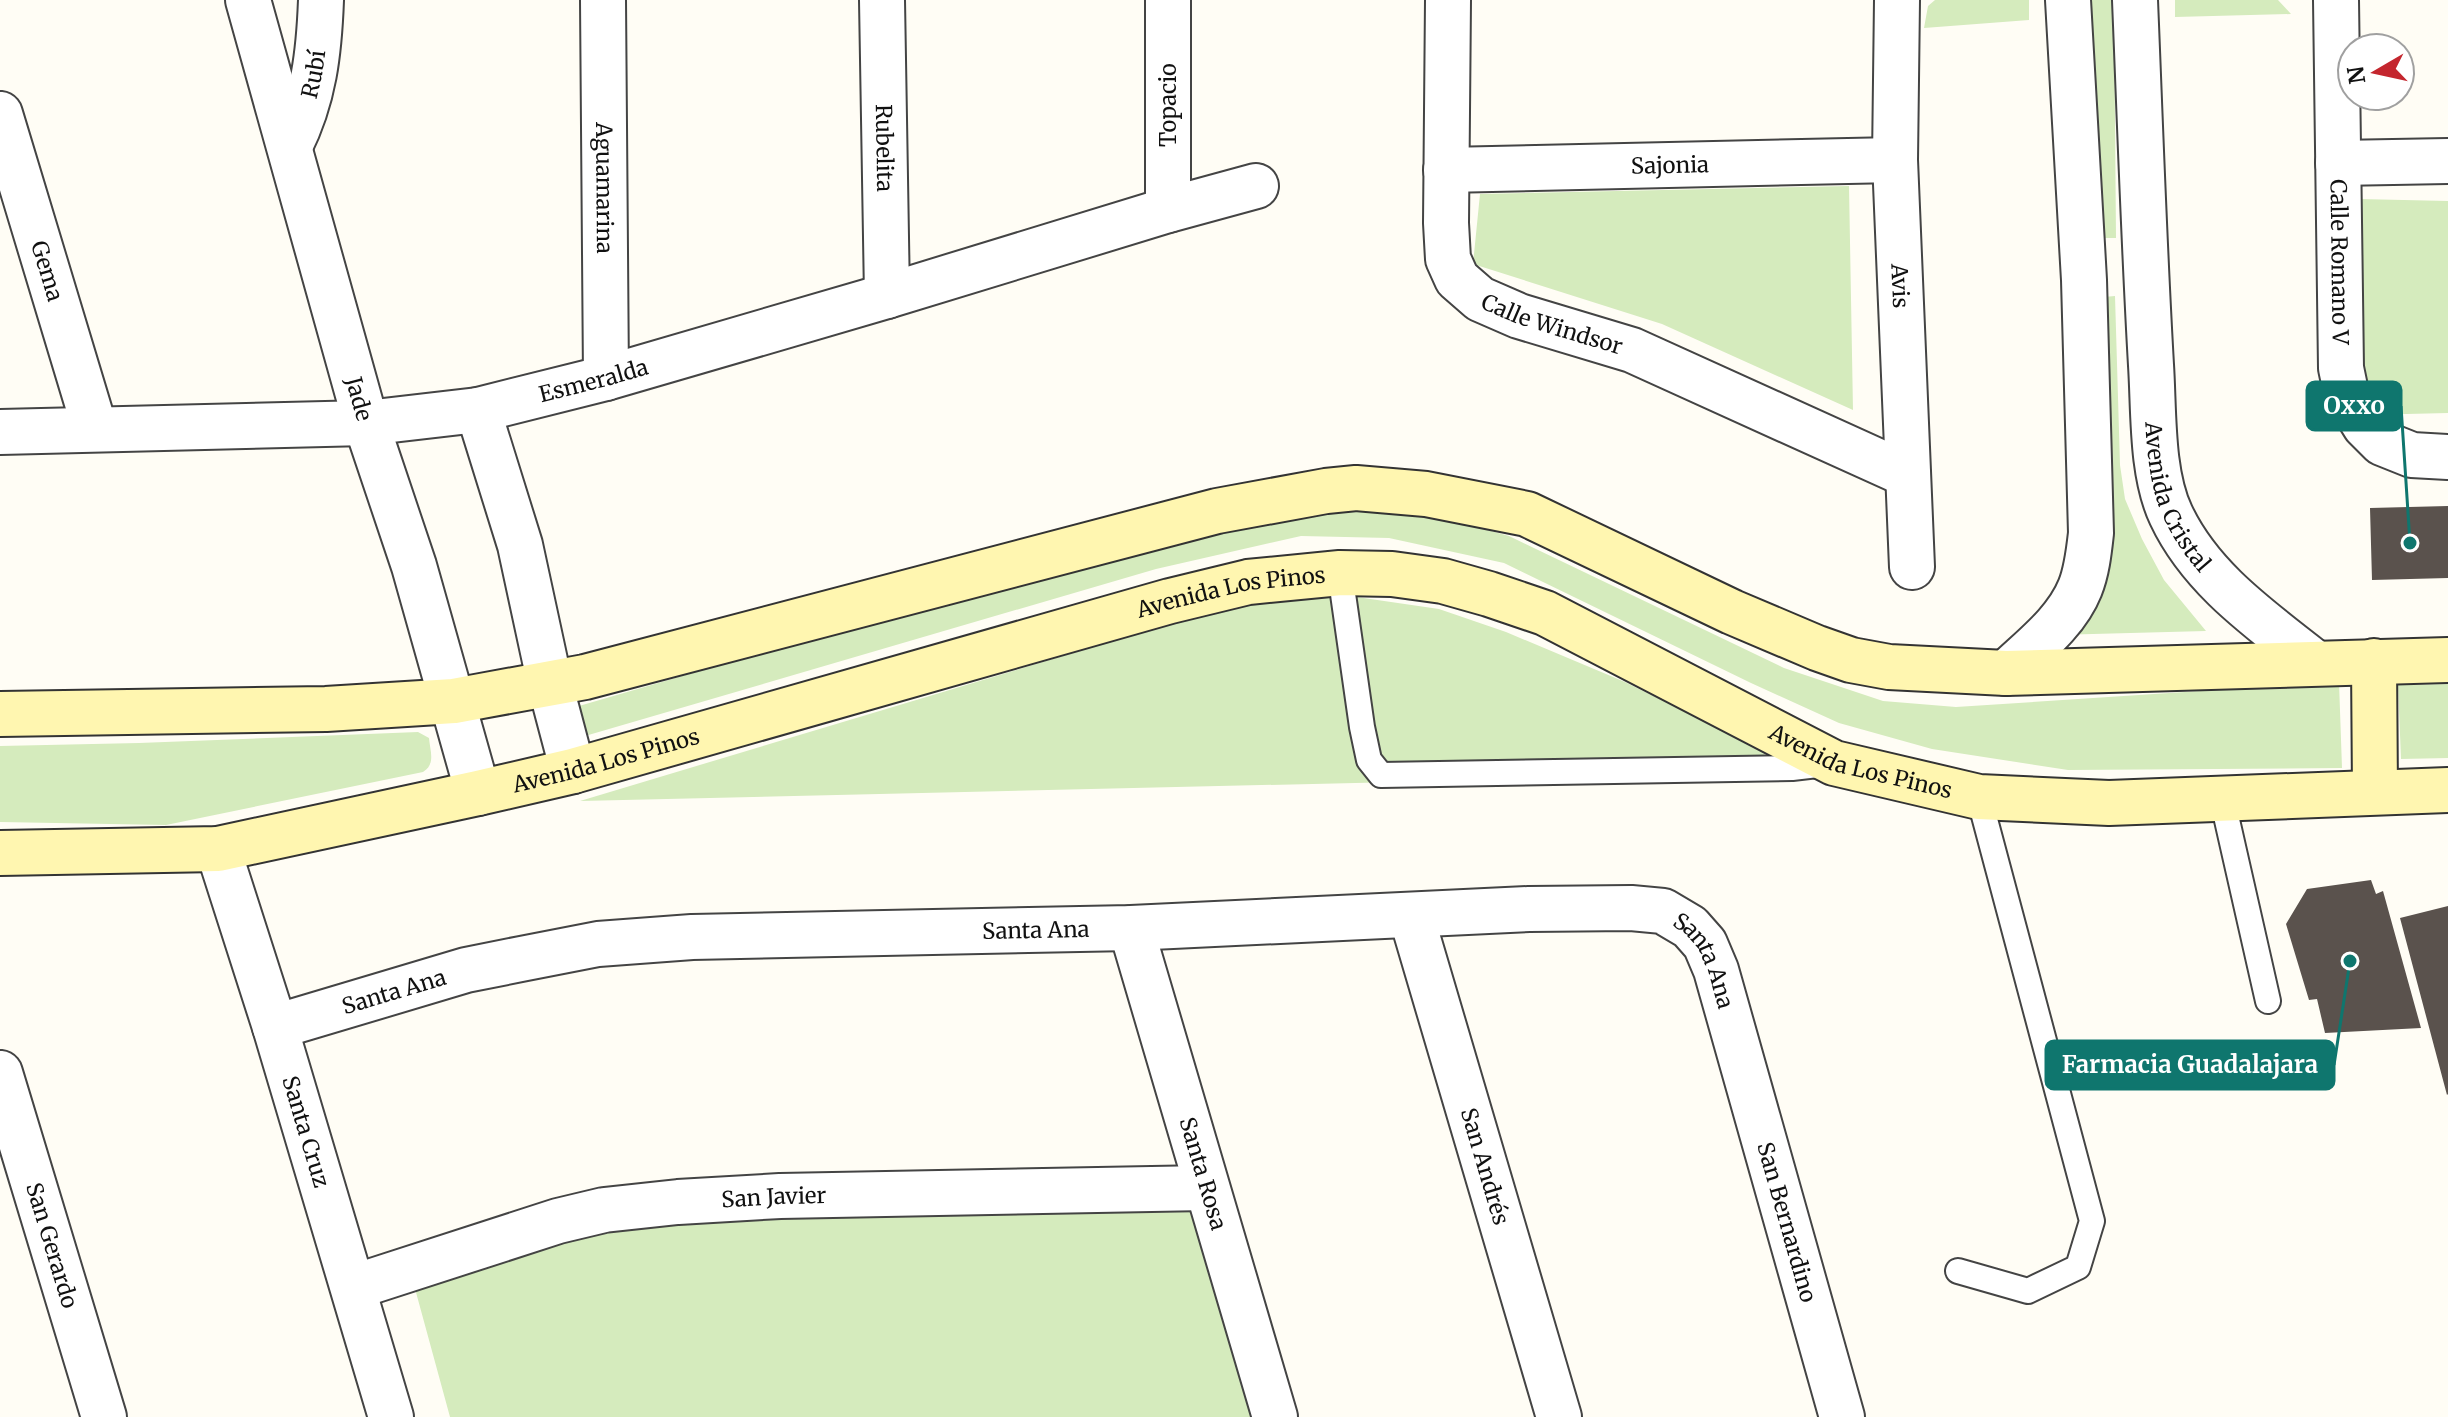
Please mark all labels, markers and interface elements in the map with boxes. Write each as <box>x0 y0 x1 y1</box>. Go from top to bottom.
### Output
north arrow <box>2336 32 2416 112</box>
street label: Rubí <box>295 47 332 101</box>
street label: Topacio <box>1154 63 1182 147</box>
text: N <box>2341 64 2371 86</box>
street label: Rubelita <box>870 104 899 192</box>
street label: Aguamarina <box>590 121 619 254</box>
street label: Sajonia <box>1631 150 1709 180</box>
street label: Calle Romano V <box>2324 179 2355 346</box>
street label: Gema <box>25 237 70 305</box>
street label: Avis <box>1885 262 1915 309</box>
street label: Calle Windsor <box>1477 287 1626 360</box>
street label: Esmeralda <box>536 352 652 408</box>
street label: Jade <box>340 373 379 424</box>
callout: Oxxo <box>2307 382 2401 430</box>
text: Oxxo <box>2323 390 2385 421</box>
street label: Avenida Cristal <box>2139 420 2217 578</box>
street label: Avenida Los Pinos <box>1132 561 1327 624</box>
street label: Avenida Los Pinos <box>1764 717 1955 804</box>
street label: Avenida Los Pinos <box>509 722 702 799</box>
street label: Santa Ana <box>1668 906 1740 1012</box>
street label: Santa Ana <box>982 915 1090 945</box>
street label: Santa Ana <box>338 963 449 1020</box>
callout: Farmacia Guadalajara <box>2046 1041 2334 1089</box>
text: Farmacia Guadalajara <box>2062 1049 2318 1080</box>
street label: Santa Cruz <box>276 1072 336 1191</box>
street label: San Andrés <box>1455 1105 1516 1228</box>
street label: Santa Rosa <box>1173 1114 1233 1233</box>
street label: San Bernardino <box>1751 1139 1823 1306</box>
street label: San Gerardo <box>20 1179 84 1312</box>
street label: San Javier <box>720 1181 827 1213</box>

